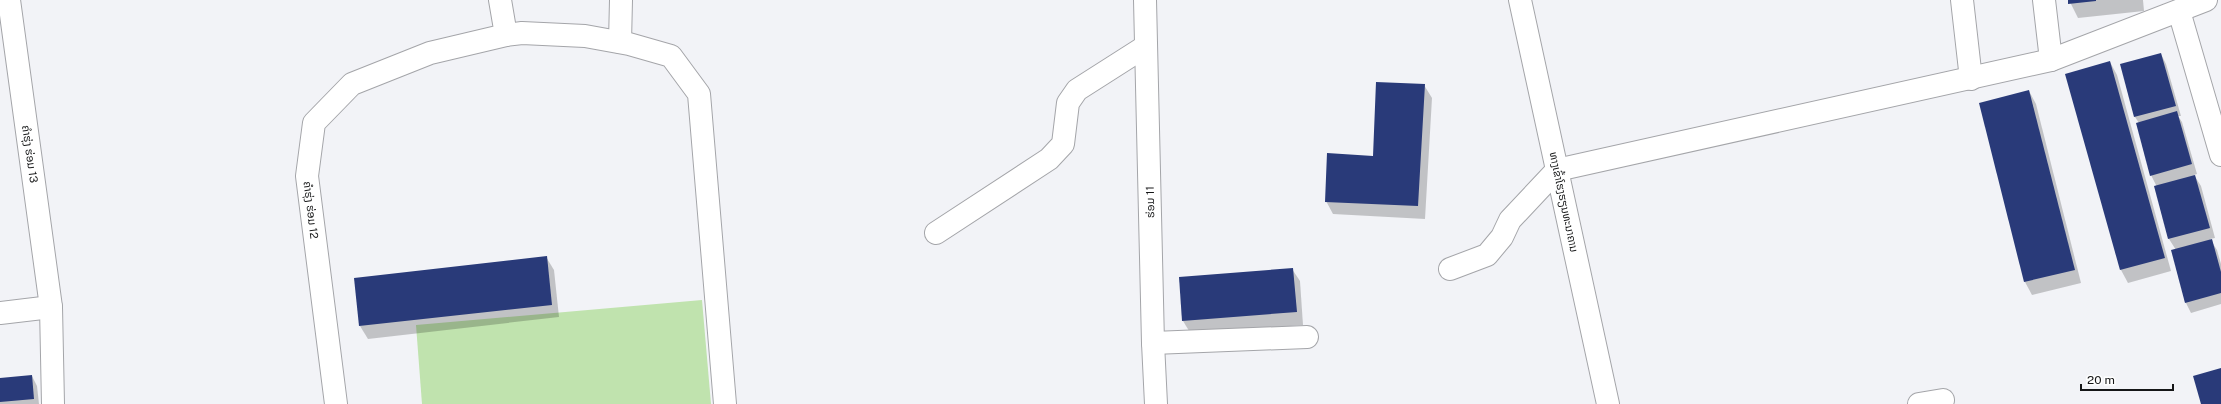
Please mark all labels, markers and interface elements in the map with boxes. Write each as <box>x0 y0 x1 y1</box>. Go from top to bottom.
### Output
street label: ຄໍາຮຸ່ງ ຮ່ອມ 13 <box>18 124 40 184</box>
street label: ທາງເຂົ້າໂຮງຮຽນທະນາຄານ <box>1547 150 1583 253</box>
street label: ຄໍາຮຸ່ງ ຮ່ອມ 12 <box>300 181 321 240</box>
street label: ຮ່ອມ 11 <box>1144 186 1156 218</box>
scale bar <box>2081 366 2173 392</box>
text: 20 m <box>2087 373 2115 387</box>

